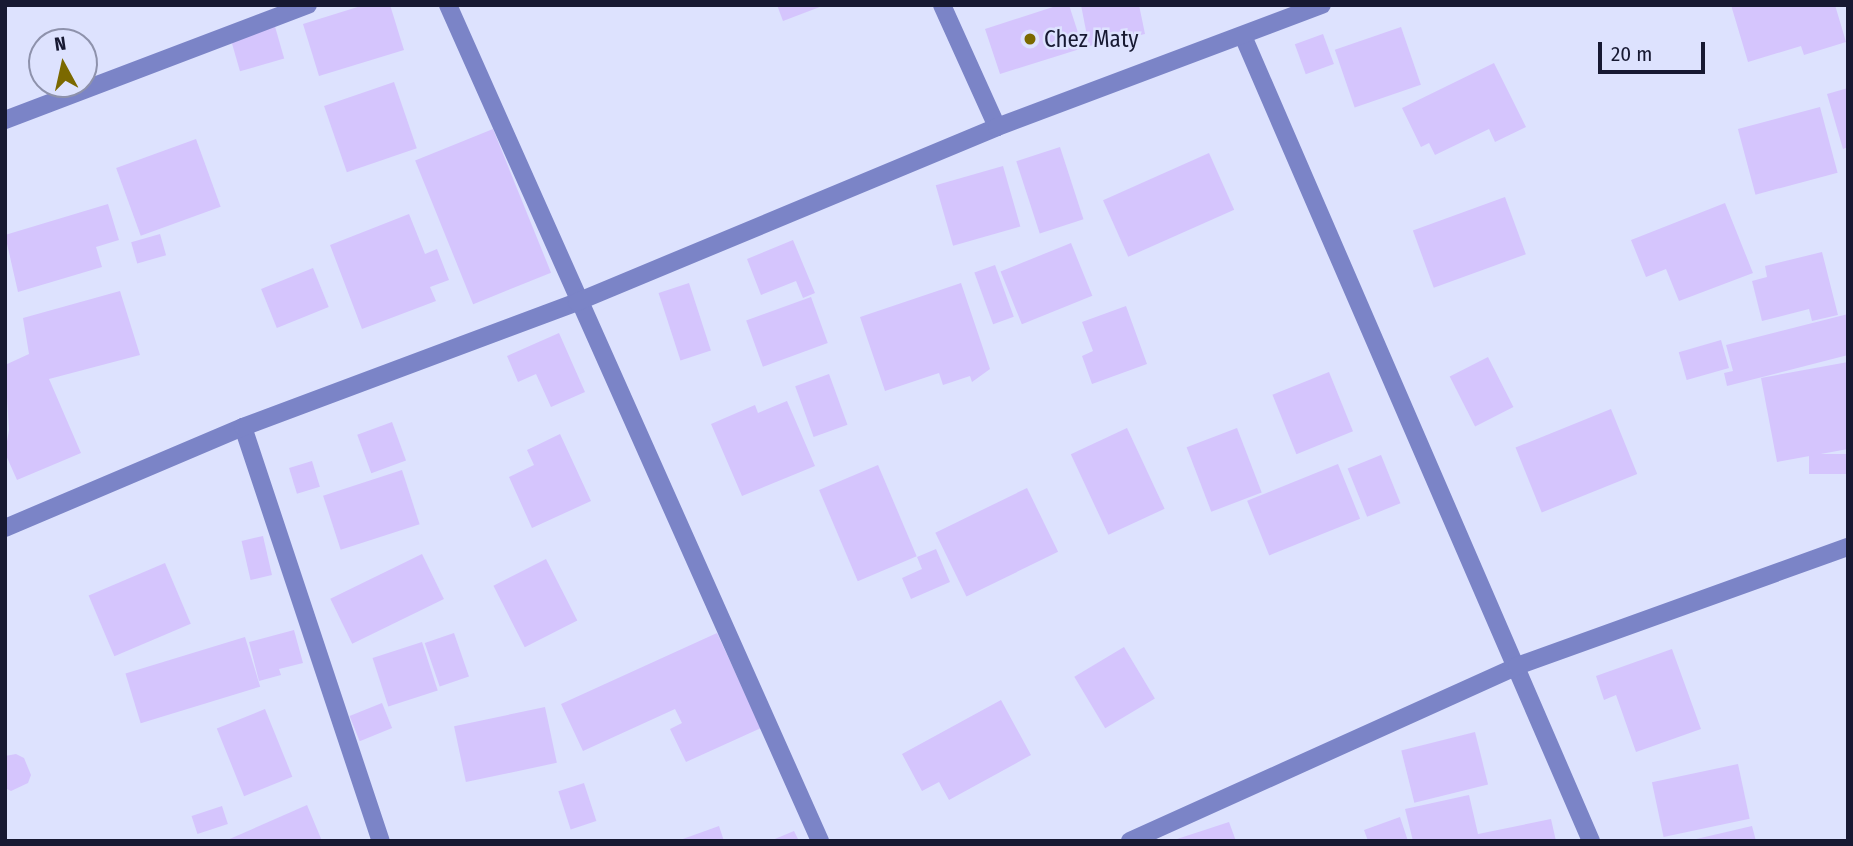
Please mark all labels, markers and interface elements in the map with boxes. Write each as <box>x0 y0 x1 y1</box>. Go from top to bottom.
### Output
place label: Chez Maty <box>1044 25 1139 53</box>
north arrow <box>28 28 98 98</box>
scale bar <box>1601 28 1708 72</box>
marker: Chez Maty <box>1022 31 1038 47</box>
text: N <box>53 32 68 56</box>
text: 20 m <box>1611 41 1652 67</box>

